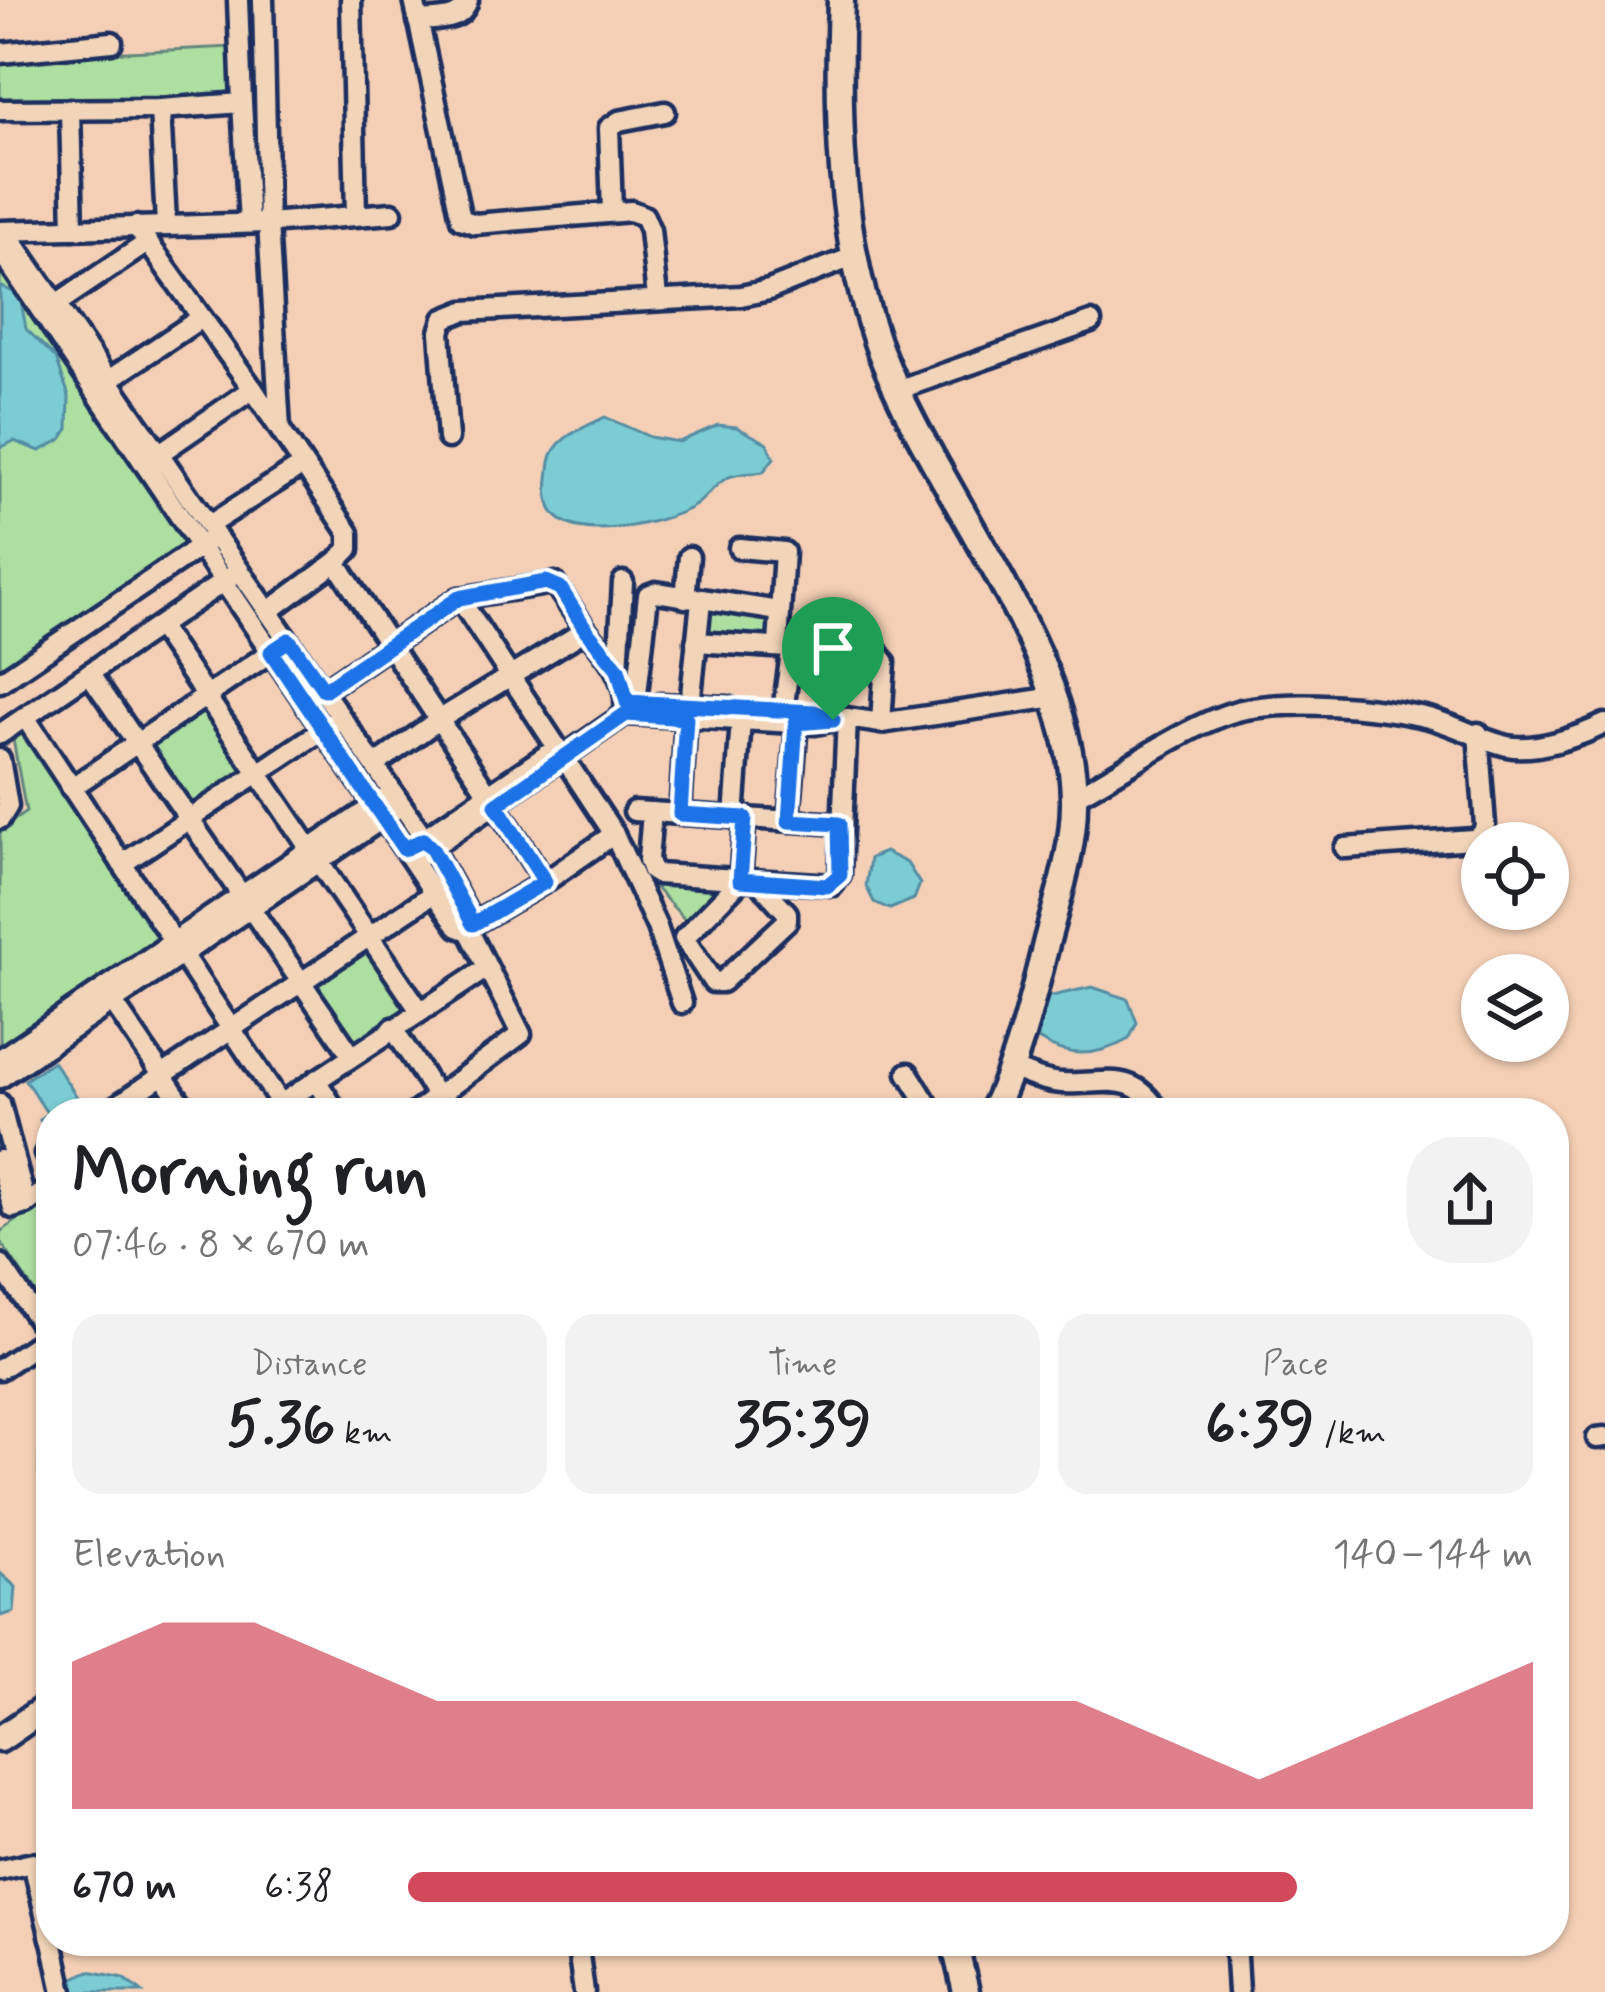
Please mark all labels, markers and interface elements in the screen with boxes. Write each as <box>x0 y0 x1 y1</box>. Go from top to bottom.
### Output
pin <box>782 597 884 720</box>
icon: arrive <box>800 615 866 681</box>
map controls <box>1461 822 1569 1062</box>
button: locate <box>1461 822 1569 930</box>
button: layers <box>1461 954 1569 1062</box>
text: Morning run <box>72 1132 428 1218</box>
button: share <box>1407 1137 1533 1263</box>
text: 07:46 · 8 × 670 m <box>72 1220 370 1271</box>
text: Distance <box>252 1343 368 1387</box>
text: Time <box>768 1343 837 1387</box>
text: Pace <box>1263 1343 1328 1387</box>
text: 5.36 <box>227 1387 335 1466</box>
text: 35:39 <box>734 1387 872 1466</box>
text: 6:39 <box>1205 1387 1315 1466</box>
text: km <box>335 1412 392 1456</box>
text: /km <box>1315 1412 1386 1456</box>
text: Elevation <box>72 1530 226 1581</box>
text: 140–144 m <box>1333 1530 1533 1581</box>
text: 670 m <box>72 1862 177 1913</box>
text: 6:38 <box>264 1862 333 1913</box>

